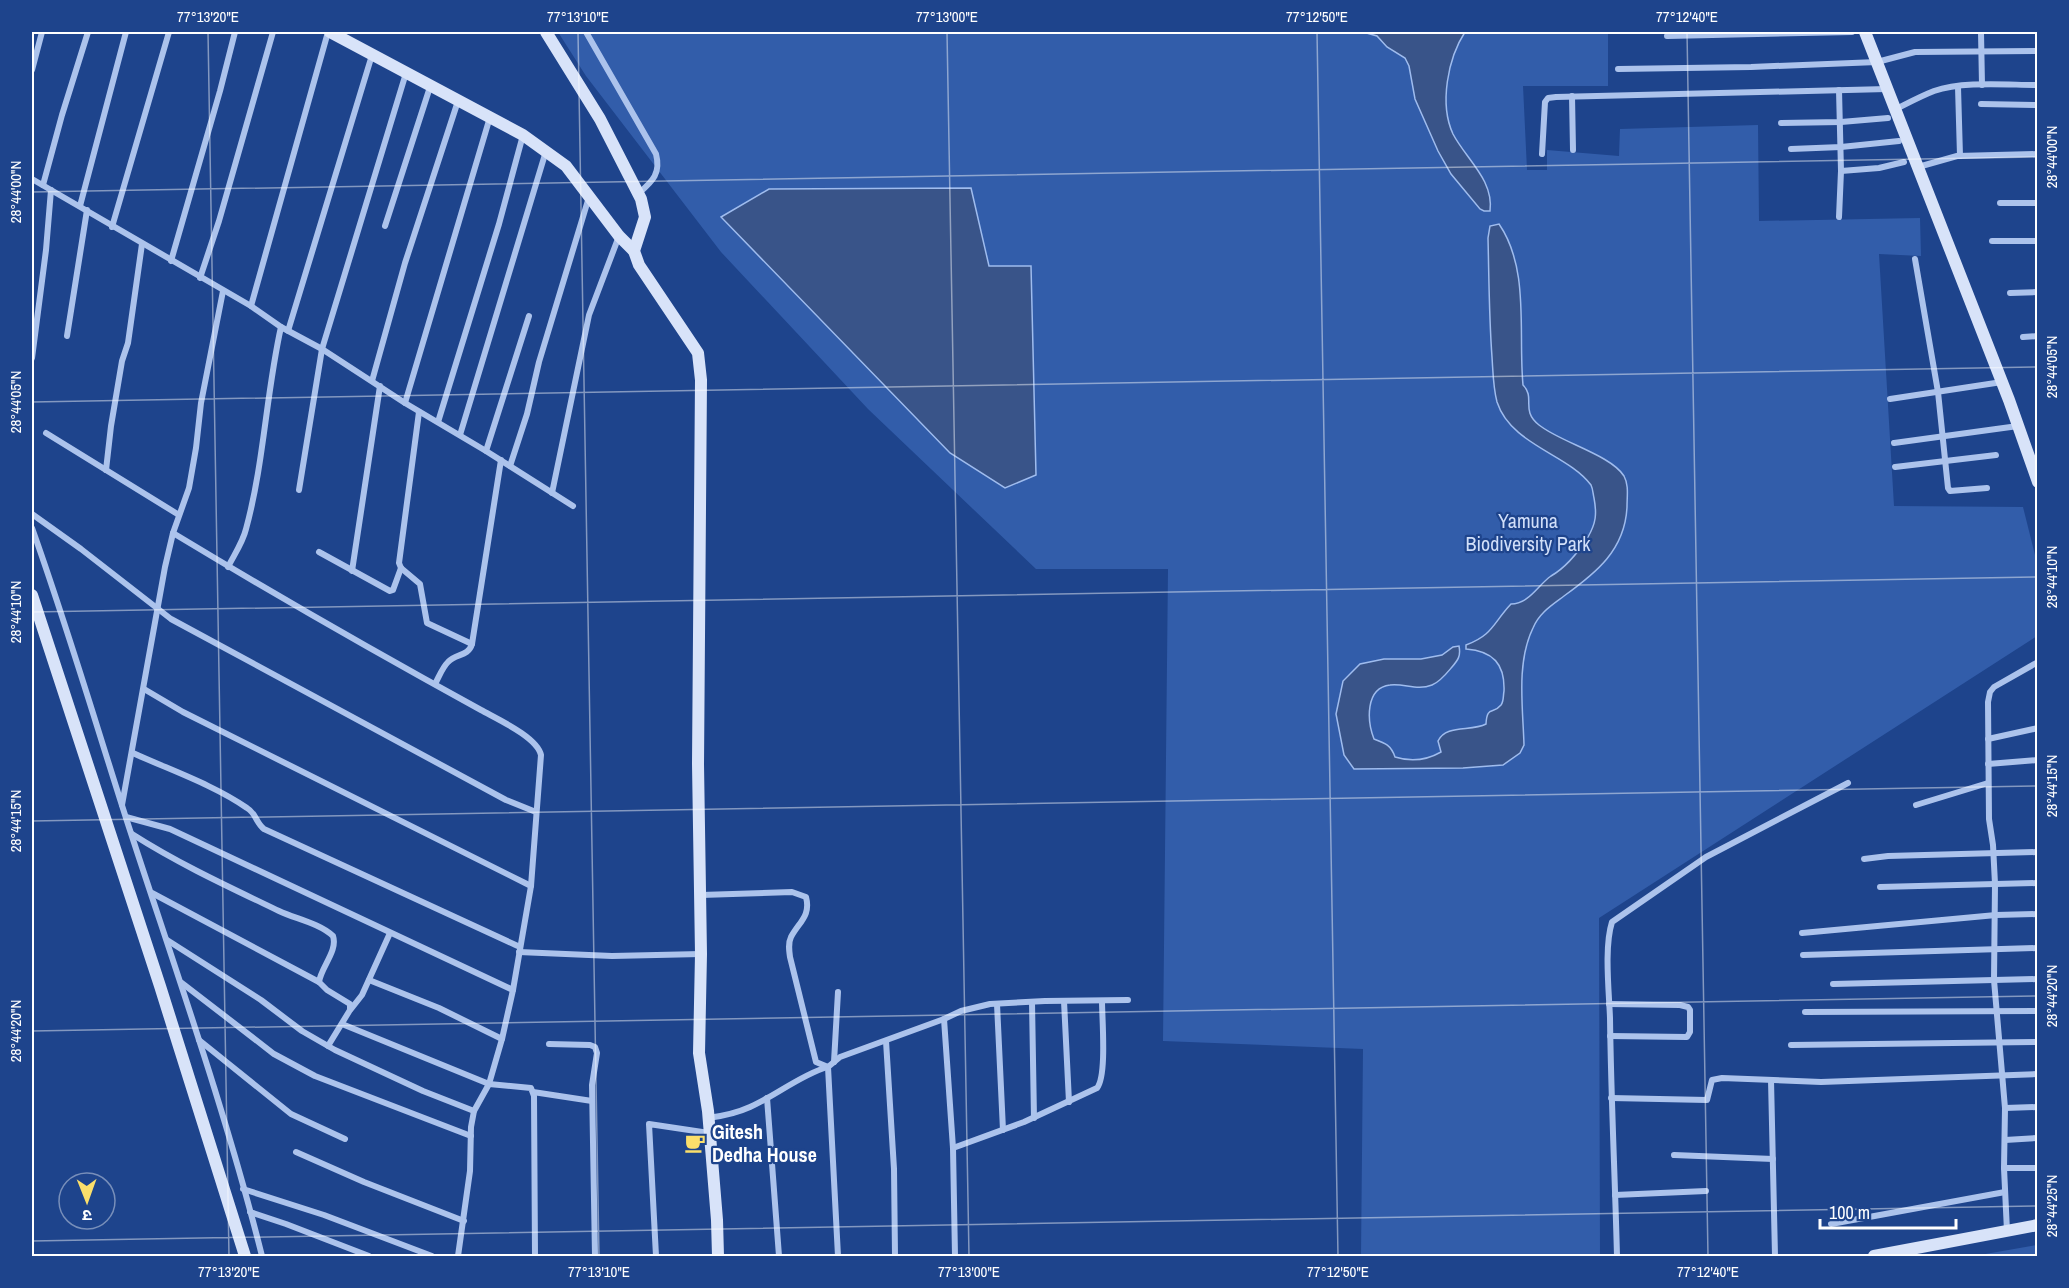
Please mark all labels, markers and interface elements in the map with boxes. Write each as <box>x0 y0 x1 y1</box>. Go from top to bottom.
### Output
text: 77°13'20"E <box>177 6 239 27</box>
text: 77°13'10"E <box>547 6 609 27</box>
text: 77°13'00"E <box>916 6 978 27</box>
text: 77°12'50"E <box>1286 6 1348 27</box>
text: 77°12'40"E <box>1656 6 1718 27</box>
text: 28°44'00"N <box>2041 126 2062 188</box>
text: 28°44'00"N <box>5 161 26 223</box>
text: 28°44'05"N <box>2041 336 2062 398</box>
text: 28°44'05"N <box>5 371 26 433</box>
park label: Yamuna Biodiversity Park <box>1466 507 1591 557</box>
text: 28°44'10"N <box>2041 546 2062 608</box>
text: 28°44'10"N <box>5 581 26 643</box>
text: 28°44'15"N <box>2041 755 2062 817</box>
text: 28°44'15"N <box>5 790 26 852</box>
text: 28°44'20"N <box>2041 965 2062 1027</box>
text: 28°44'20"N <box>5 1000 26 1062</box>
place label: Gitesh Dedha House <box>712 1118 817 1168</box>
cafe icon: Gitesh Dedha House <box>683 1131 707 1155</box>
north arrow <box>57 1171 117 1231</box>
text: 28°44'25"N <box>2041 1175 2062 1237</box>
scale bar <box>1820 1192 1956 1230</box>
text: 100 m <box>1829 1200 1870 1225</box>
text: उ <box>82 1205 92 1227</box>
text: 77°13'20"E <box>198 1261 260 1282</box>
text: 77°13'10"E <box>568 1261 630 1282</box>
text: 77°13'00"E <box>938 1261 1000 1282</box>
text: 77°12'50"E <box>1307 1261 1369 1282</box>
text: 77°12'40"E <box>1677 1261 1739 1282</box>

